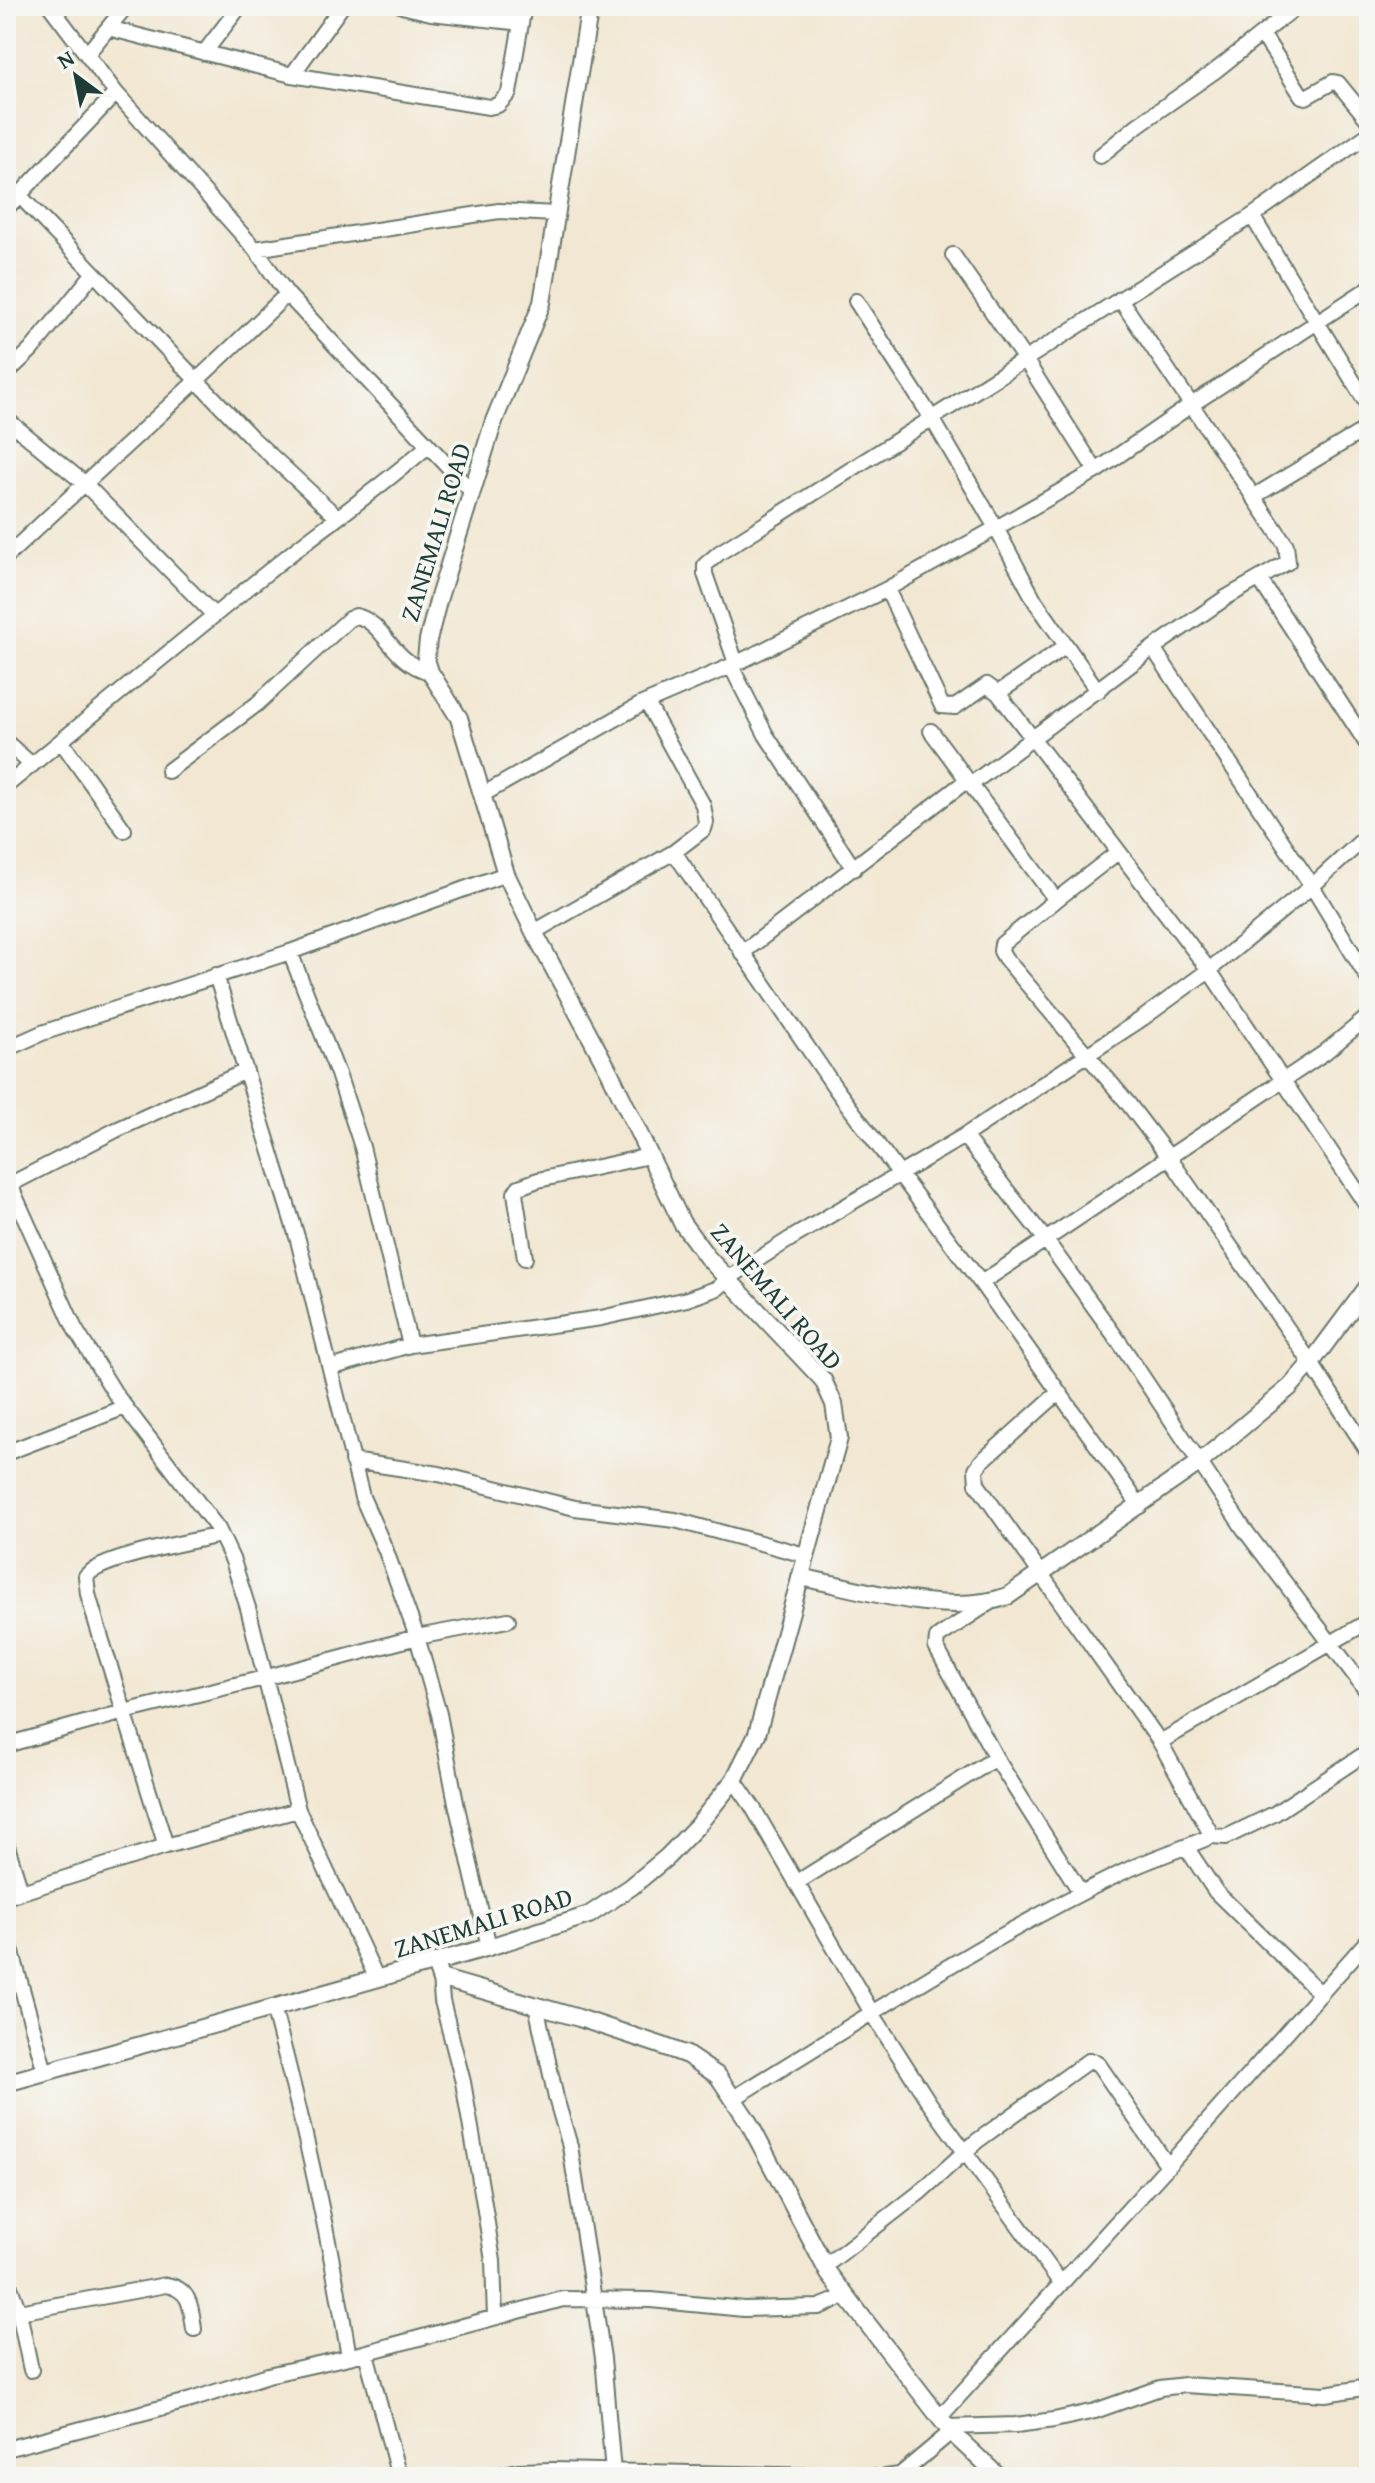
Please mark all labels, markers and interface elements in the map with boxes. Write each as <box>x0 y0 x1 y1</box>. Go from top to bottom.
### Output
north arrow <box>36 36 116 116</box>
text: N <box>51 41 80 77</box>
street label: ZANEMALI ROAD <box>389 438 481 626</box>
street label: ZANEMALI ROAD <box>702 1213 852 1379</box>
street label: ZANEMALI ROAD <box>389 1876 577 1968</box>

